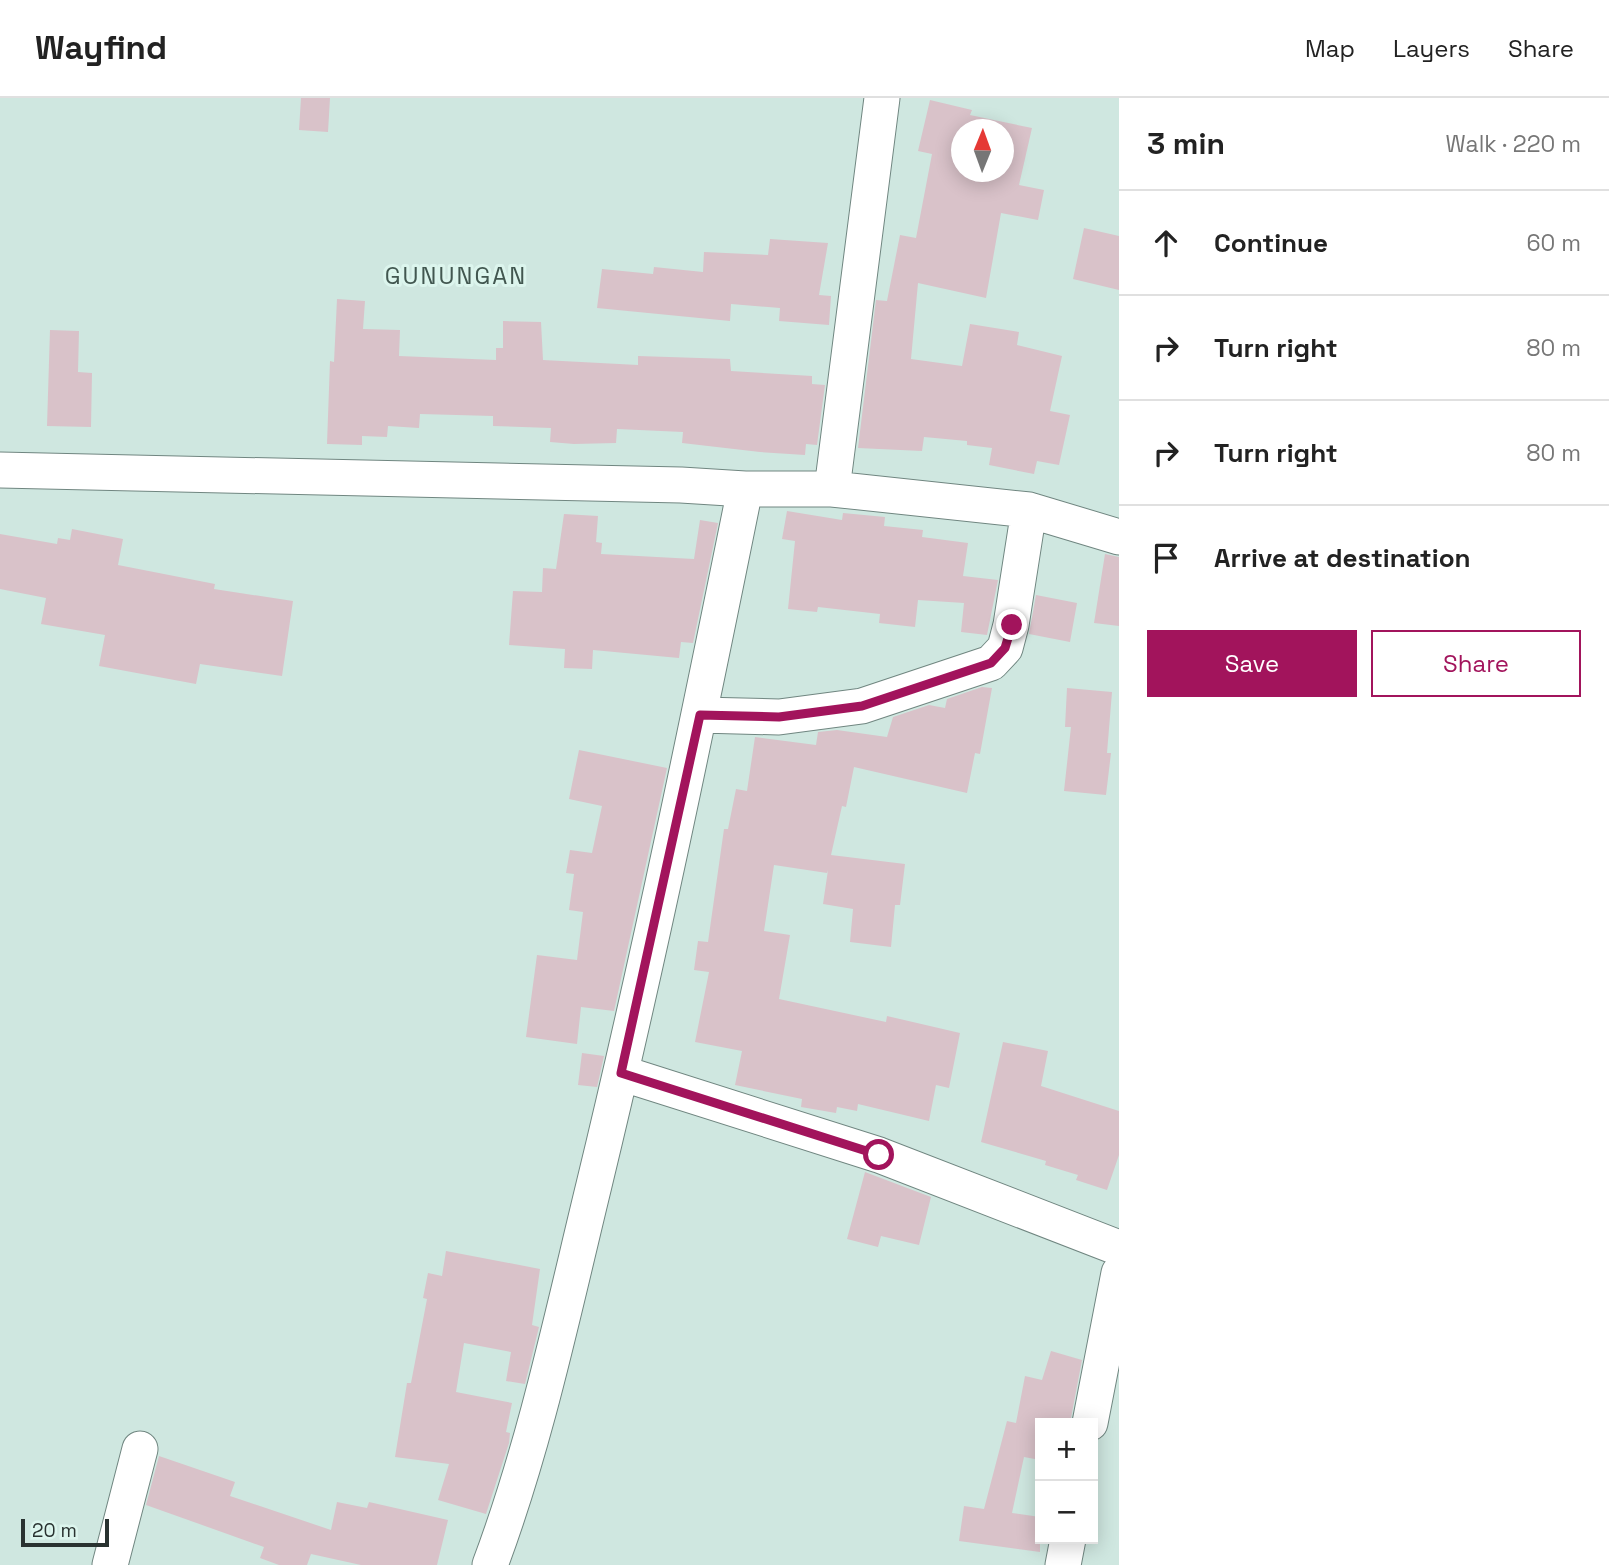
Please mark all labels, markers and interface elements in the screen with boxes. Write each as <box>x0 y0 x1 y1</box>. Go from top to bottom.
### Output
text: Wayfind <box>35 27 167 69</box>
text: Map <box>1305 33 1355 64</box>
text: Layers <box>1393 33 1470 64</box>
text: Share <box>1508 33 1574 64</box>
north arrow <box>951 119 1014 182</box>
text: 3 min <box>1147 124 1225 163</box>
text: Walk · 220 m <box>1446 129 1581 159</box>
icon: ahead <box>1147 224 1185 262</box>
text: Continue <box>1214 226 1328 260</box>
text: 60 m <box>1526 228 1581 258</box>
district label: GUNUNGAN <box>385 260 527 291</box>
icon: right <box>1147 329 1185 367</box>
text: Turn right <box>1214 331 1338 365</box>
text: 80 m <box>1526 333 1581 363</box>
icon: right <box>1147 434 1185 472</box>
text: Turn right <box>1214 436 1338 470</box>
text: 80 m <box>1526 438 1581 468</box>
icon: arrive <box>1147 539 1185 577</box>
text: Arrive at destination <box>1214 541 1471 575</box>
route end <box>996 609 1027 640</box>
button: Save <box>1147 630 1357 697</box>
button: Share <box>1371 630 1581 697</box>
route start <box>863 1139 894 1170</box>
map controls <box>1035 1418 1098 1544</box>
button: + <box>1035 1418 1098 1481</box>
button: − <box>1035 1481 1098 1544</box>
scale bar <box>21 1516 108 1548</box>
text: 20 m <box>32 1518 77 1543</box>

